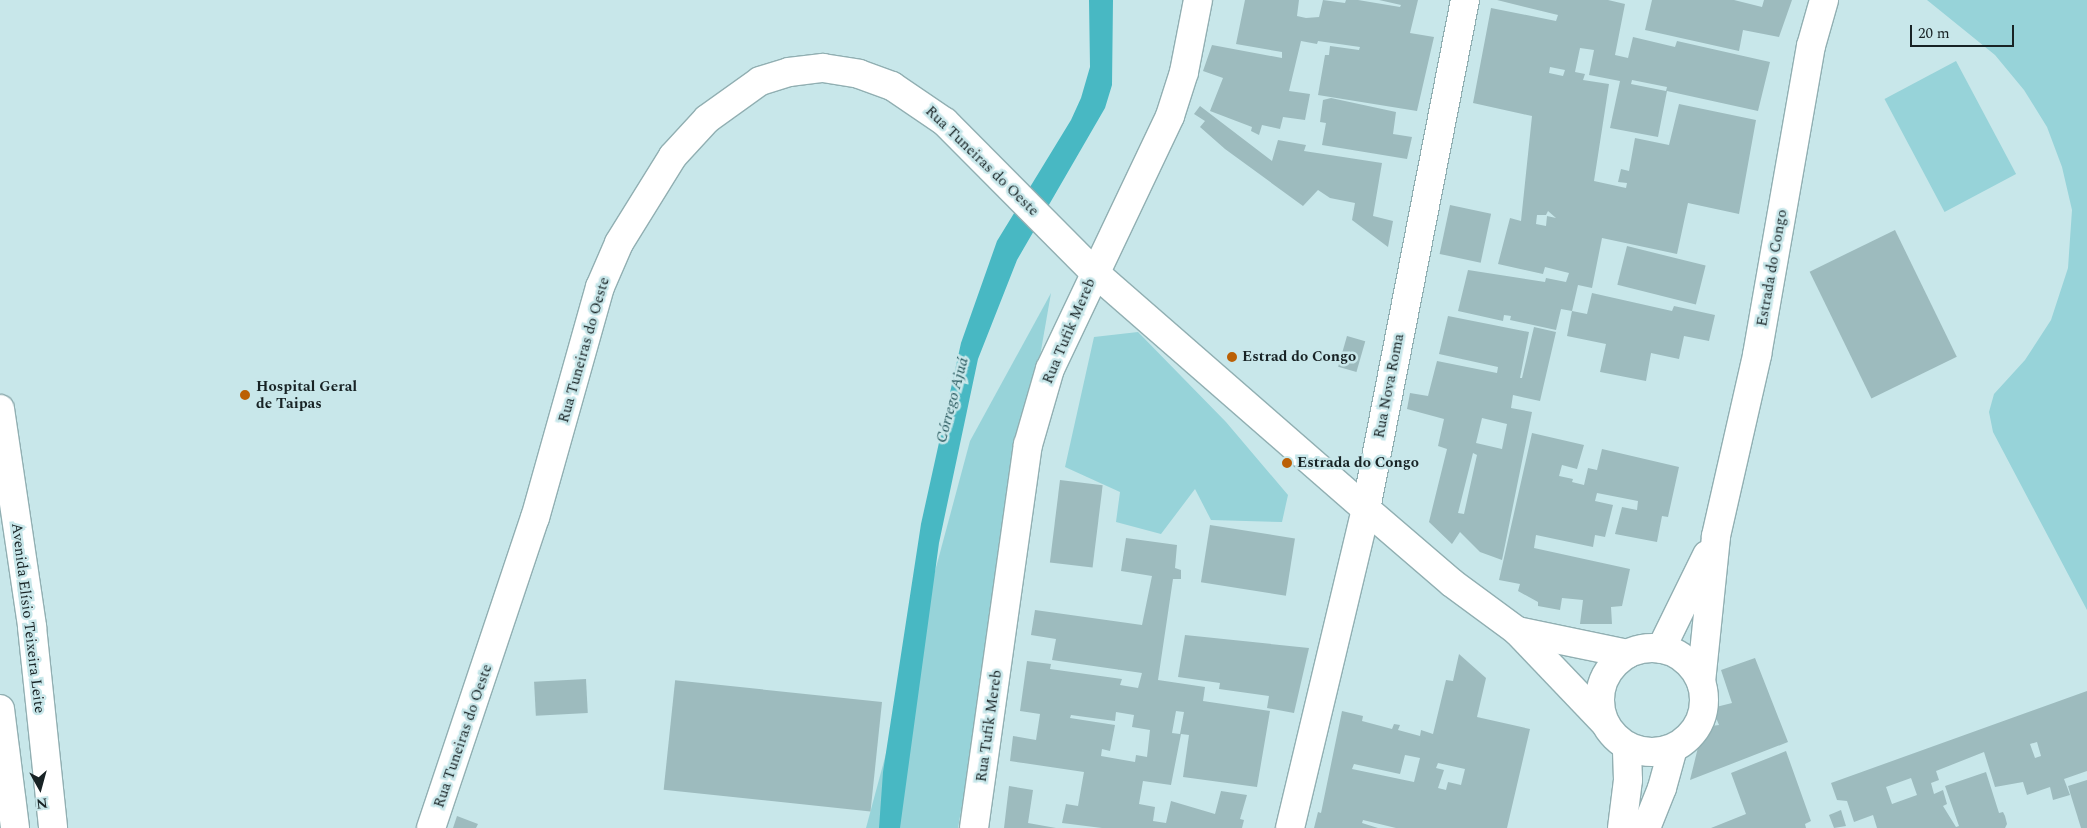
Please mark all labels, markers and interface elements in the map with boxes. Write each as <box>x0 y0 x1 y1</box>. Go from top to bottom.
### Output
scale bar <box>1912 15 2016 47</box>
text: 20 m <box>1918 22 1950 45</box>
street label: Rua Tuneiras do Oeste <box>922 102 1042 220</box>
street label: Estrada do Congo <box>1753 208 1791 328</box>
street label: Rua Tuneiras do Oeste <box>555 275 613 425</box>
street label: Rua Tufik Mereb <box>1039 275 1099 387</box>
street label: Rua Nova Roma <box>1370 332 1408 440</box>
place label: Estrad do Congo <box>1242 348 1356 366</box>
marker: Estrad do Congo <box>1226 351 1238 363</box>
water label: Córrego Ajuá <box>931 355 973 445</box>
place label: Hospital Geral de Taipas <box>256 377 357 412</box>
marker: Hospital Geral de Taipas <box>238 388 252 402</box>
place label: Estrada do Congo <box>1297 454 1419 472</box>
marker: Estrada do Congo <box>1281 457 1293 469</box>
street label: Avenida Elísio Teixeira Leite <box>7 522 49 714</box>
street label: Rua Tuneiras do Oeste <box>430 662 496 810</box>
street label: Rua Tufik Mereb <box>972 669 1006 783</box>
north arrow <box>15 763 65 813</box>
text: N <box>35 792 49 815</box>

